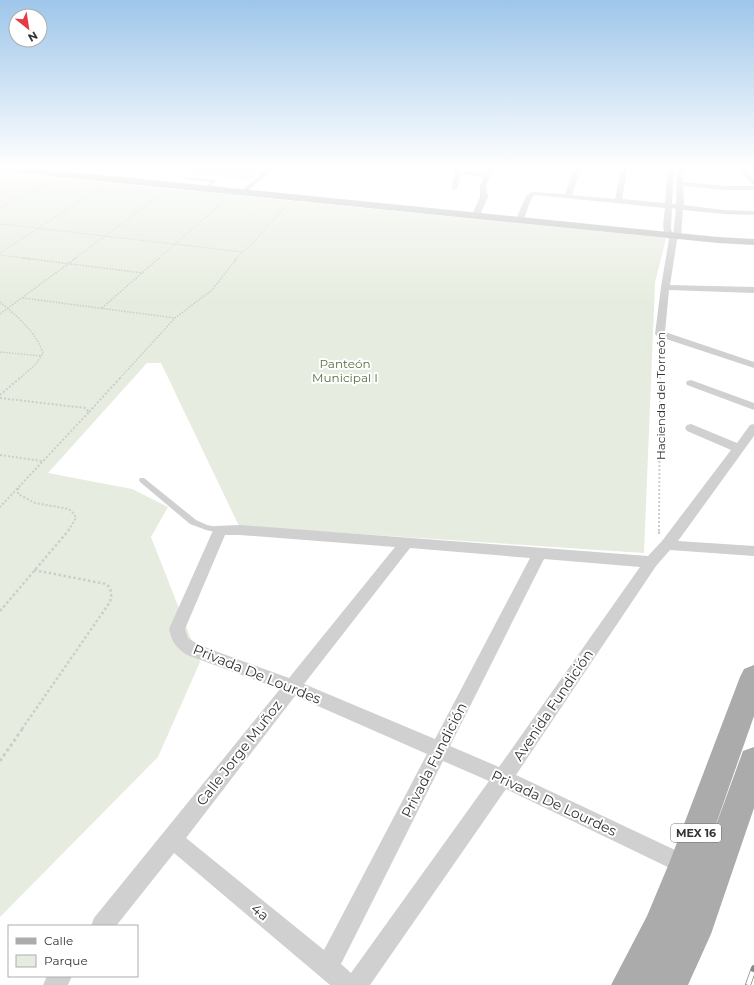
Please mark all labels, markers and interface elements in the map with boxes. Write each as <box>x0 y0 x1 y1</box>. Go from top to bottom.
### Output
north arrow <box>8 8 48 48</box>
text: N <box>26 28 40 45</box>
street label: Hacienda del Torreón <box>653 332 668 460</box>
park label: Panteón Municipal I <box>312 356 378 385</box>
street label: Privada De Lourdes <box>190 640 324 708</box>
street label: Avenida Fundición <box>509 646 597 764</box>
street label: Calle Jorge Muñoz <box>192 697 286 809</box>
street label: Privada Fundición <box>397 700 471 820</box>
street label: Privada De Lourdes <box>488 766 620 840</box>
road number: MEX 16 <box>671 824 721 842</box>
street label: 4a <box>247 899 273 925</box>
legend <box>8 925 138 977</box>
text: Calle <box>44 933 73 948</box>
text: Parque <box>44 953 88 968</box>

